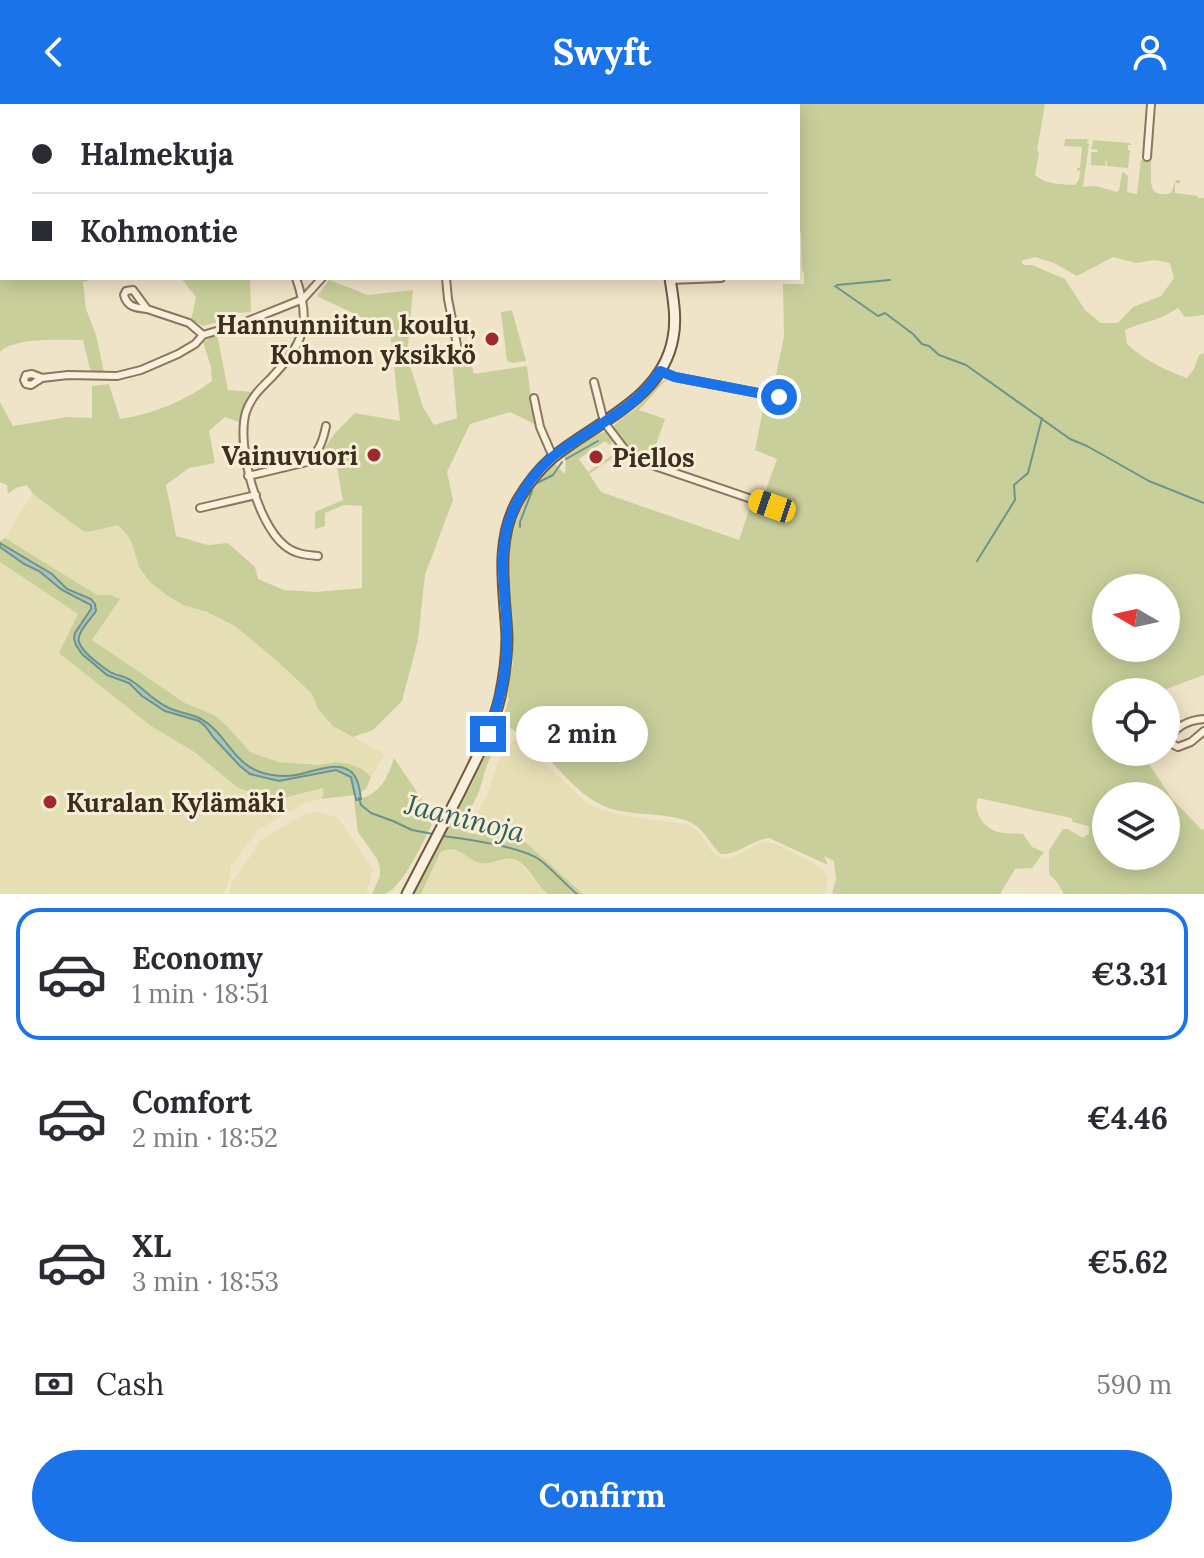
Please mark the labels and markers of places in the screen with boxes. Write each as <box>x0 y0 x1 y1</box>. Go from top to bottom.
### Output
place label: Hannunniitun koulu, Kohmon yksikkö <box>216 308 476 371</box>
marker: Hannunniitun koulu, Kohmon yksikkö <box>483 330 501 348</box>
place label: Vainuvuori <box>221 439 358 472</box>
place label: Piellos <box>612 441 695 474</box>
marker: Vainuvuori <box>365 446 383 464</box>
marker: Piellos <box>587 448 605 466</box>
place label: Kuralan Kylämäki <box>66 786 285 819</box>
marker: Kuralan Kylämäki <box>41 793 59 811</box>

